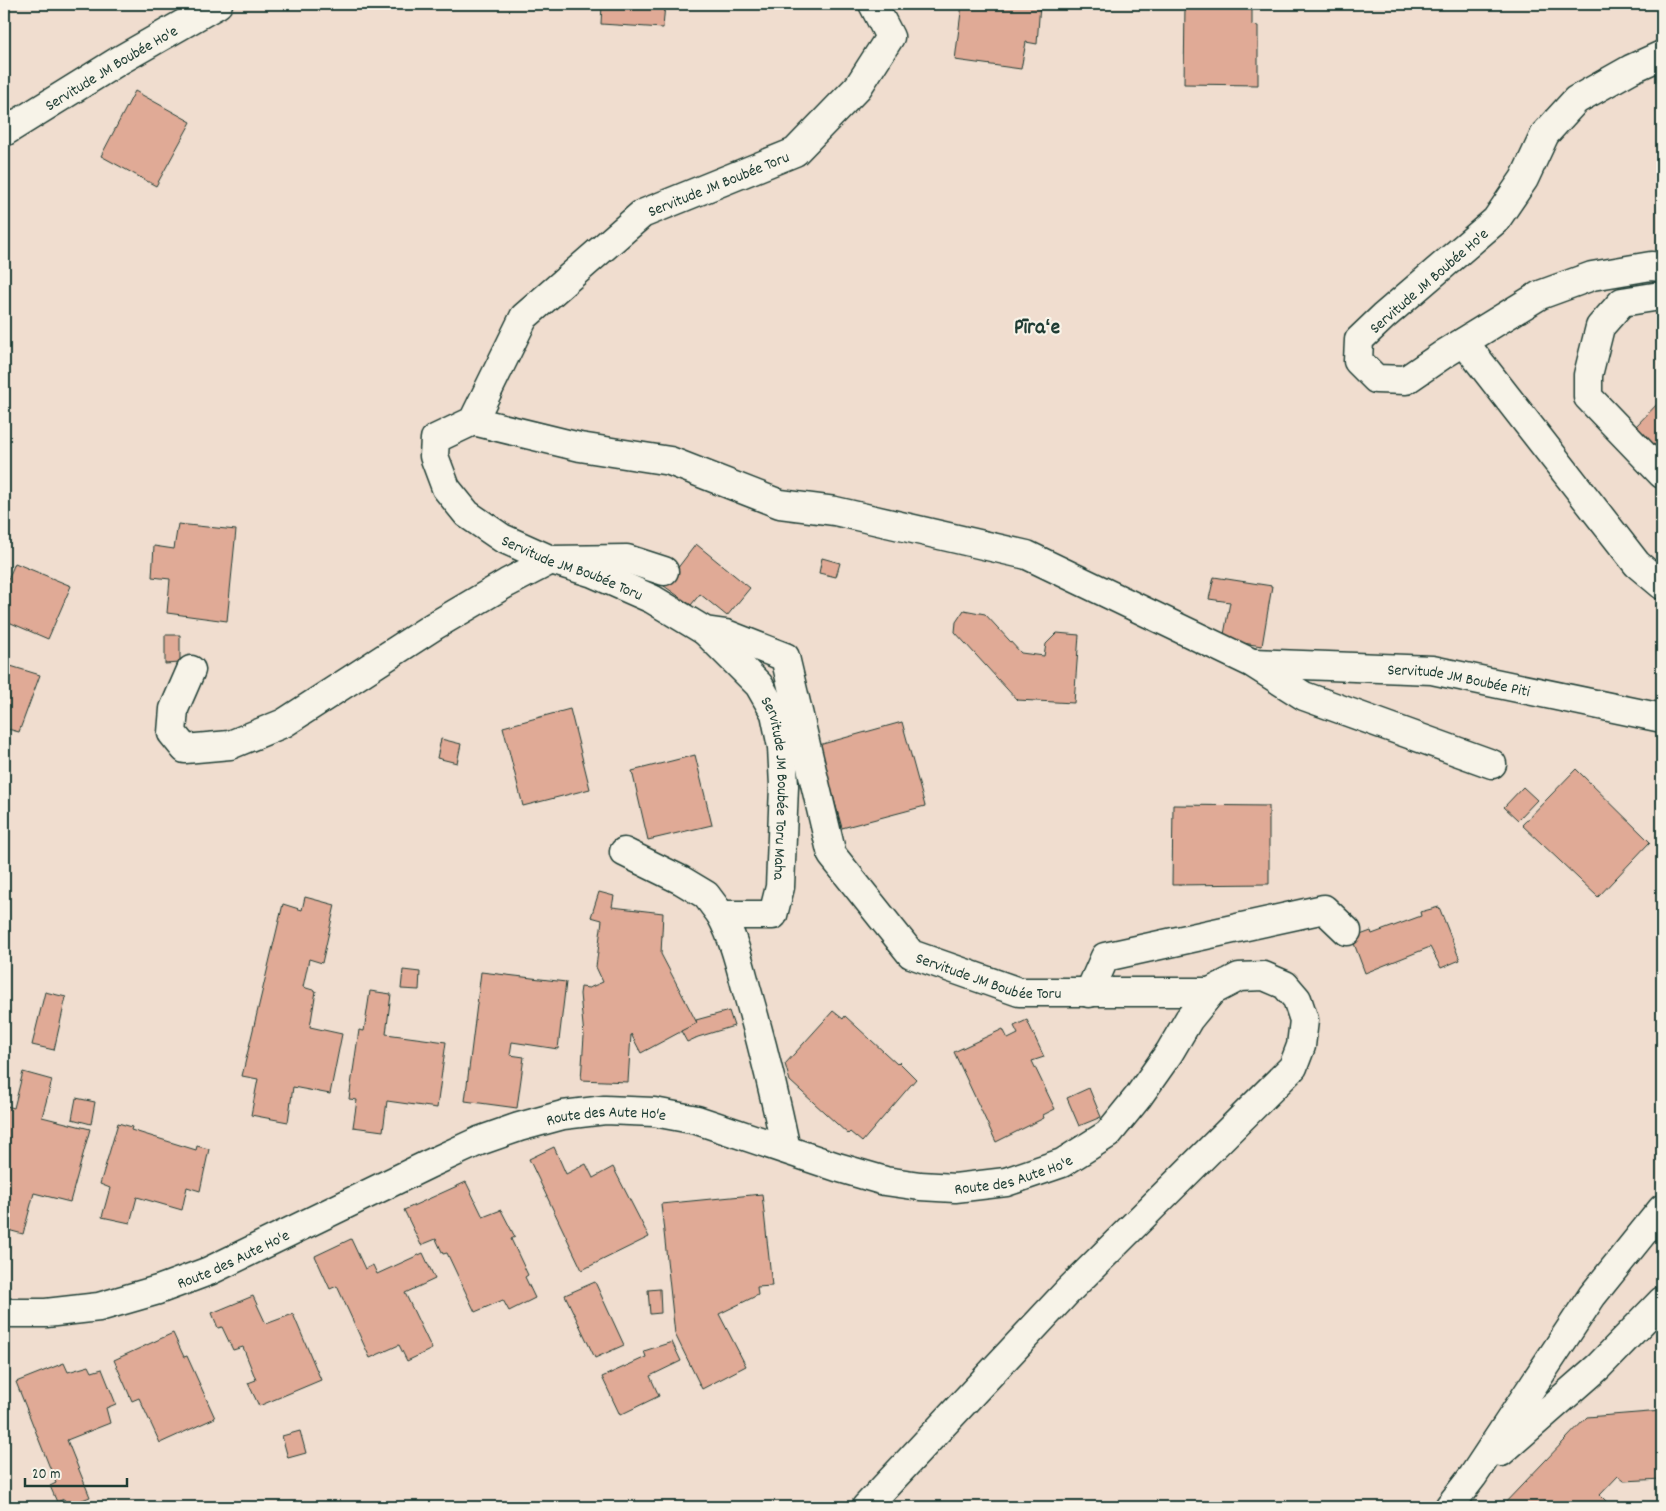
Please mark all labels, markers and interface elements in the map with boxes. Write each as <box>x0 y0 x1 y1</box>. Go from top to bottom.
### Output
street label: Servitude JM Boubée Ho'e <box>41 20 183 118</box>
street label: Servitude JM Boubée Toru <box>645 146 793 224</box>
street label: Servitude JM Boubée Ho'e <box>1365 224 1494 340</box>
district label: Pīraʻe <box>1014 314 1060 344</box>
street label: Servitude JM Boubée Toru <box>497 530 646 608</box>
street label: Servitude JM Boubée Piti <box>1387 659 1532 704</box>
street label: Servitude JM Boubée Toru Maha <box>754 693 793 881</box>
street label: Servitude JM Boubée Toru <box>912 948 1062 1006</box>
street label: Route des Aute Ho'e <box>544 1101 668 1133</box>
street label: Route des Aute Ho'e <box>953 1150 1078 1202</box>
street label: Route des Aute Ho'e <box>174 1225 294 1296</box>
scale bar <box>25 1456 128 1488</box>
text: 20 m <box>32 1464 60 1486</box>

